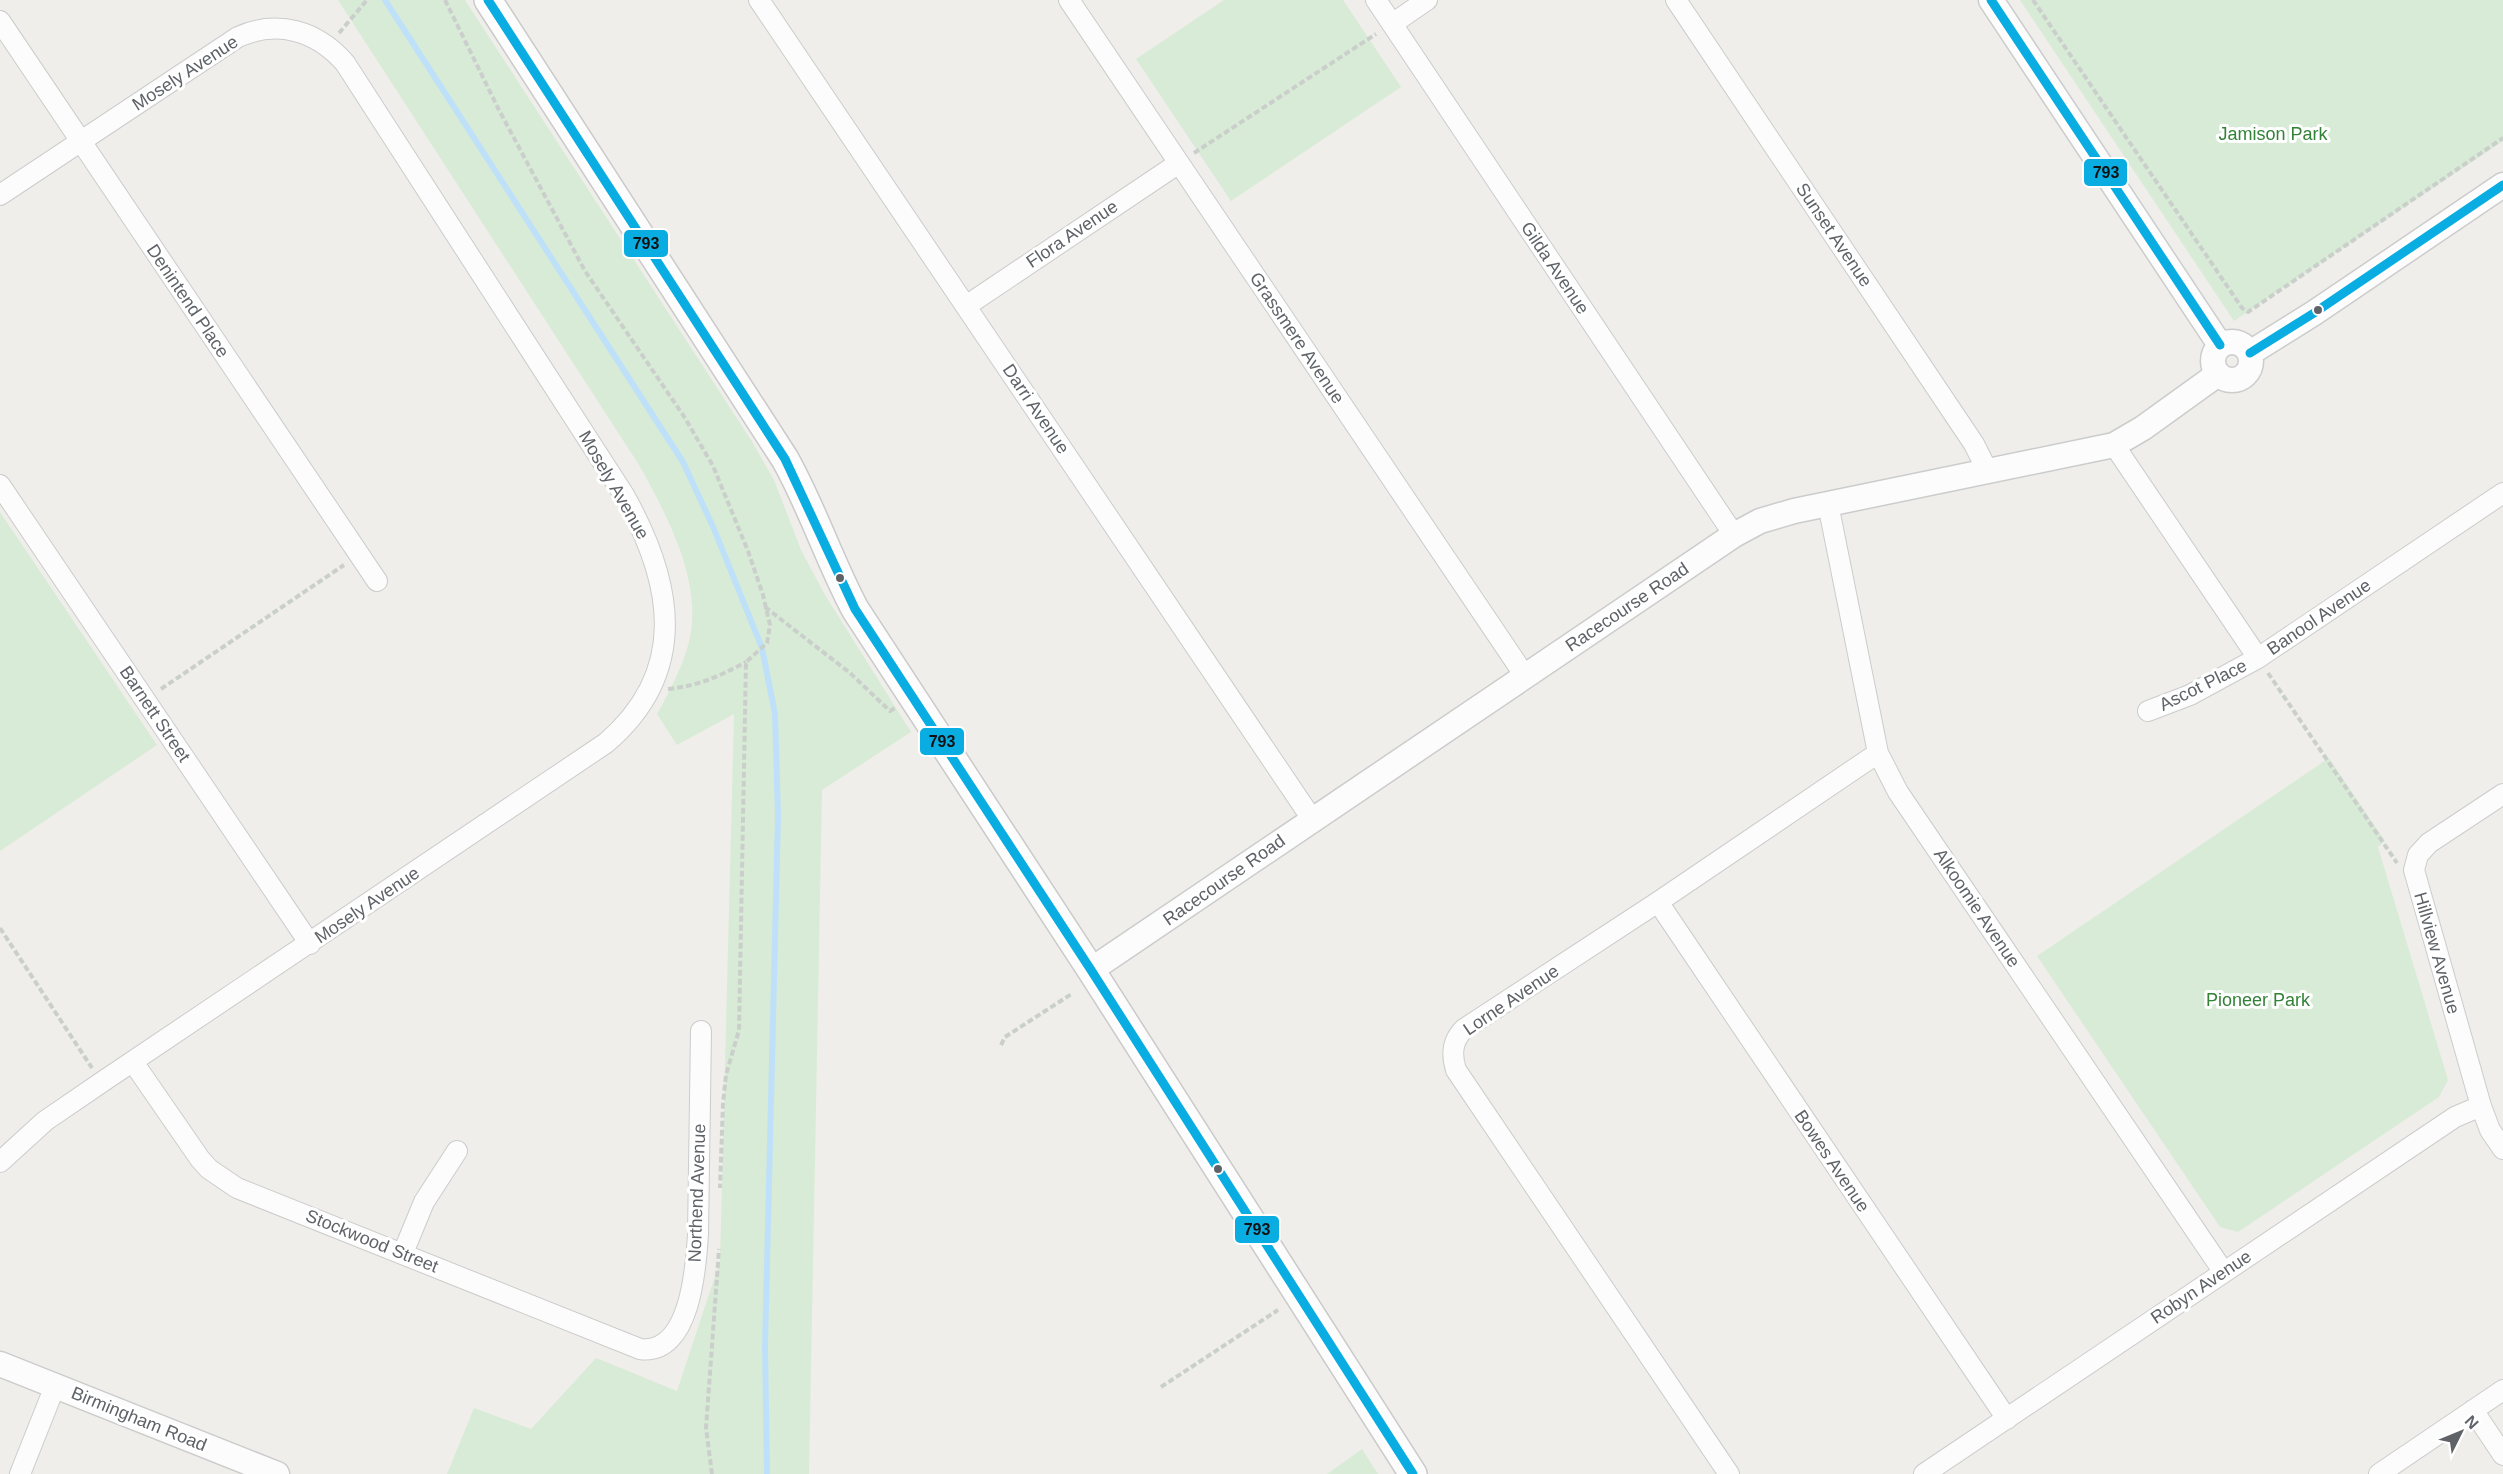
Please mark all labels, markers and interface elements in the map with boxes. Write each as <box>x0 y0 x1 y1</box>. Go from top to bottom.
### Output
street label: Mosely Avenue <box>128 31 242 115</box>
park label: Jamison Park <box>2218 124 2329 144</box>
line badge: 793 <box>2083 158 2128 187</box>
text: 793 <box>2093 164 2119 181</box>
street label: Sunset Avenue <box>1792 179 1876 291</box>
street label: Flora Avenue <box>1023 196 1121 272</box>
street label: Gilda Avenue <box>1517 218 1593 318</box>
line badge: 793 <box>623 229 669 258</box>
text: 793 <box>633 235 659 252</box>
street label: Denintend Place <box>143 241 233 361</box>
street label: Grassmere Avenue <box>1246 269 1348 407</box>
unlabelled marker <box>2312 304 2324 316</box>
street label: Darri Avenue <box>999 360 1073 458</box>
street label: Mosely Avenue <box>575 427 653 543</box>
street label: Racecourse Road <box>1562 558 1692 656</box>
unlabelled marker <box>834 572 846 584</box>
street label: Banool Avenue <box>2263 575 2375 659</box>
street label: Ascot Place <box>2156 655 2250 715</box>
street label: Barnett Street <box>116 662 194 766</box>
line badge: 793 <box>919 727 965 756</box>
text: 793 <box>929 733 955 750</box>
street label: Racecourse Road <box>1159 830 1289 930</box>
street label: Alkoomie Avenue <box>1930 845 2024 971</box>
street label: Mosely Avenue <box>311 863 423 947</box>
street label: Hillview Avenue <box>2410 890 2464 1016</box>
street label: Lorne Avenue <box>1459 961 1563 1039</box>
park label: Pioneer Park <box>2206 990 2311 1010</box>
street label: Bowes Avenue <box>1791 1106 1873 1216</box>
street label: Northend Avenue <box>685 1123 709 1263</box>
unlabelled marker <box>1212 1163 1224 1175</box>
street label: Stockwood Street <box>303 1205 441 1277</box>
line badge: 793 <box>1234 1215 1280 1244</box>
text: 793 <box>1244 1221 1270 1238</box>
street label: Robyn Avenue <box>2147 1246 2255 1328</box>
street label: Birmingham Road <box>68 1383 210 1455</box>
north arrow <box>2431 1402 2491 1462</box>
text: N <box>2461 1412 2482 1432</box>

